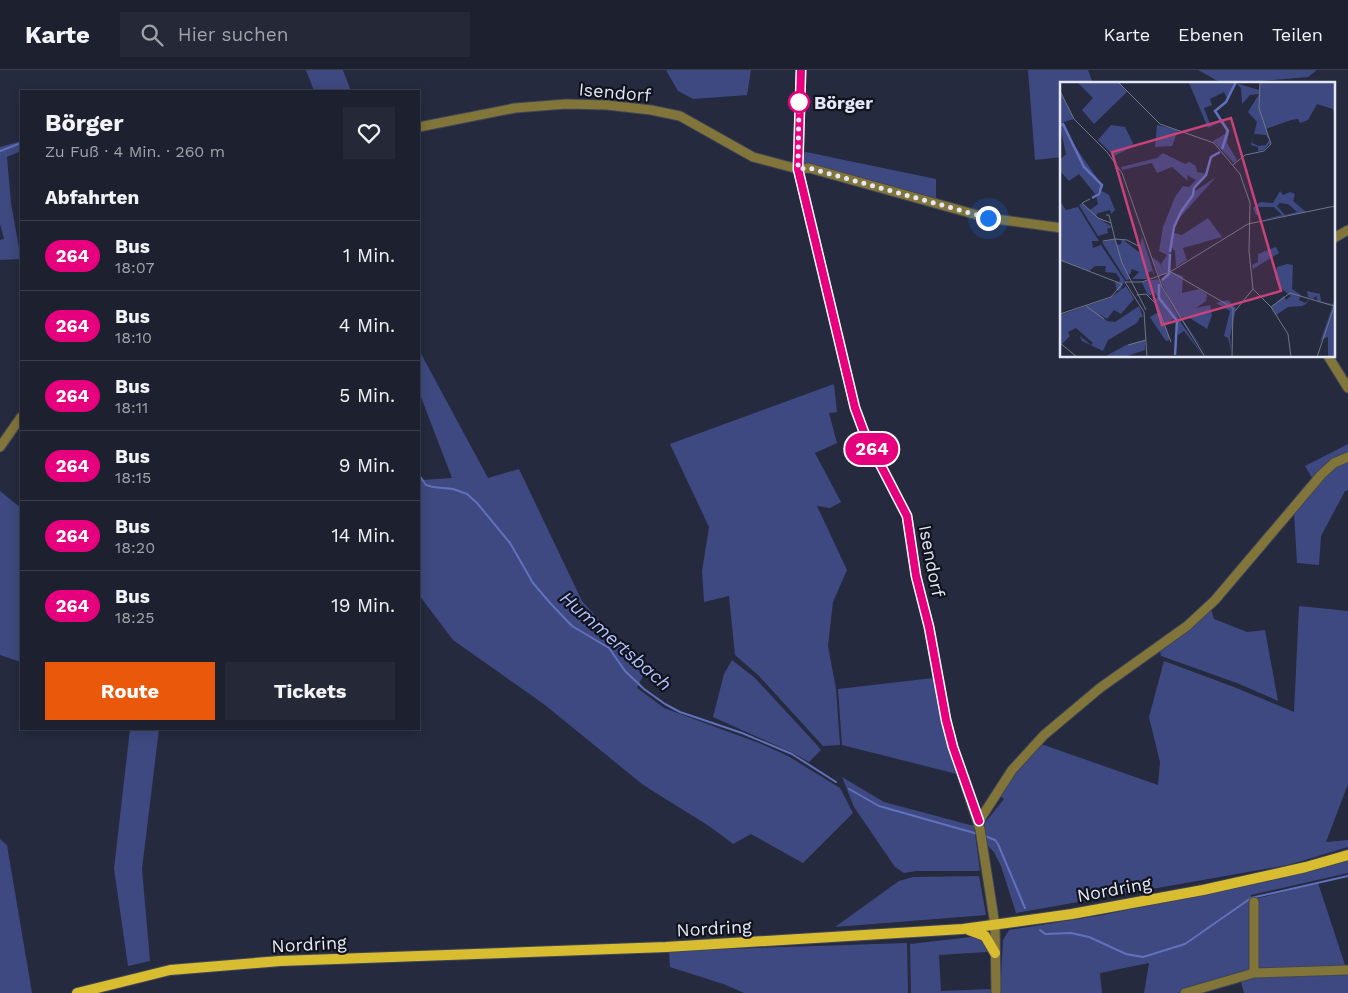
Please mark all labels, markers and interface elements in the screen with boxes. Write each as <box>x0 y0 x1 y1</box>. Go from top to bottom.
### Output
search box <box>120 12 470 57</box>
text: Karte <box>25 21 90 49</box>
icon: search <box>138 21 166 49</box>
text: Hier suchen <box>178 23 288 46</box>
text: Karte <box>1104 24 1150 45</box>
text: Ebenen <box>1178 24 1244 45</box>
text: Teilen <box>1272 24 1323 45</box>
street label: Isendorf <box>578 78 652 106</box>
inset map <box>1060 82 1336 358</box>
marker: Börger <box>788 91 810 113</box>
place label: Börger <box>814 92 873 113</box>
button: heart <box>343 107 395 159</box>
text: Börger <box>45 109 124 137</box>
text: Zu Fuß · 4 Min. · 260 m <box>45 142 225 161</box>
text: Abfahrten <box>45 186 139 209</box>
your location <box>976 206 1001 231</box>
text: Bus <box>115 235 150 258</box>
text: 1 Min. <box>343 244 395 267</box>
text: 264 <box>56 245 89 266</box>
text: 18:07 <box>115 258 154 277</box>
text: Bus <box>115 305 150 328</box>
text: 4 Min. <box>339 314 395 337</box>
text: 264 <box>56 315 89 336</box>
text: 18:10 <box>115 328 152 347</box>
text: Bus <box>115 375 150 398</box>
text: 5 Min. <box>339 384 395 407</box>
text: 264 <box>56 385 89 406</box>
text: 18:11 <box>115 398 148 417</box>
line badge: 264 <box>843 433 901 465</box>
text: 264 <box>855 438 889 459</box>
text: Bus <box>115 445 150 468</box>
text: 9 Min. <box>339 454 395 477</box>
text: 264 <box>56 455 89 476</box>
text: 18:15 <box>115 468 151 487</box>
text: Bus <box>115 515 150 538</box>
street label: Isendorf <box>915 523 949 599</box>
text: 14 Min. <box>331 524 395 547</box>
text: 264 <box>56 525 89 546</box>
text: 18:20 <box>115 538 155 557</box>
text: Bus <box>115 585 150 608</box>
water label: Hummertsbach <box>555 586 677 696</box>
text: 19 Min. <box>331 594 395 617</box>
text: 264 <box>56 595 89 616</box>
text: 18:25 <box>115 608 154 627</box>
button: Route <box>45 662 215 720</box>
button: Tickets <box>225 662 395 720</box>
street label: Nordring <box>1075 872 1153 906</box>
street label: Nordring <box>676 916 752 940</box>
street label: Nordring <box>271 932 347 956</box>

